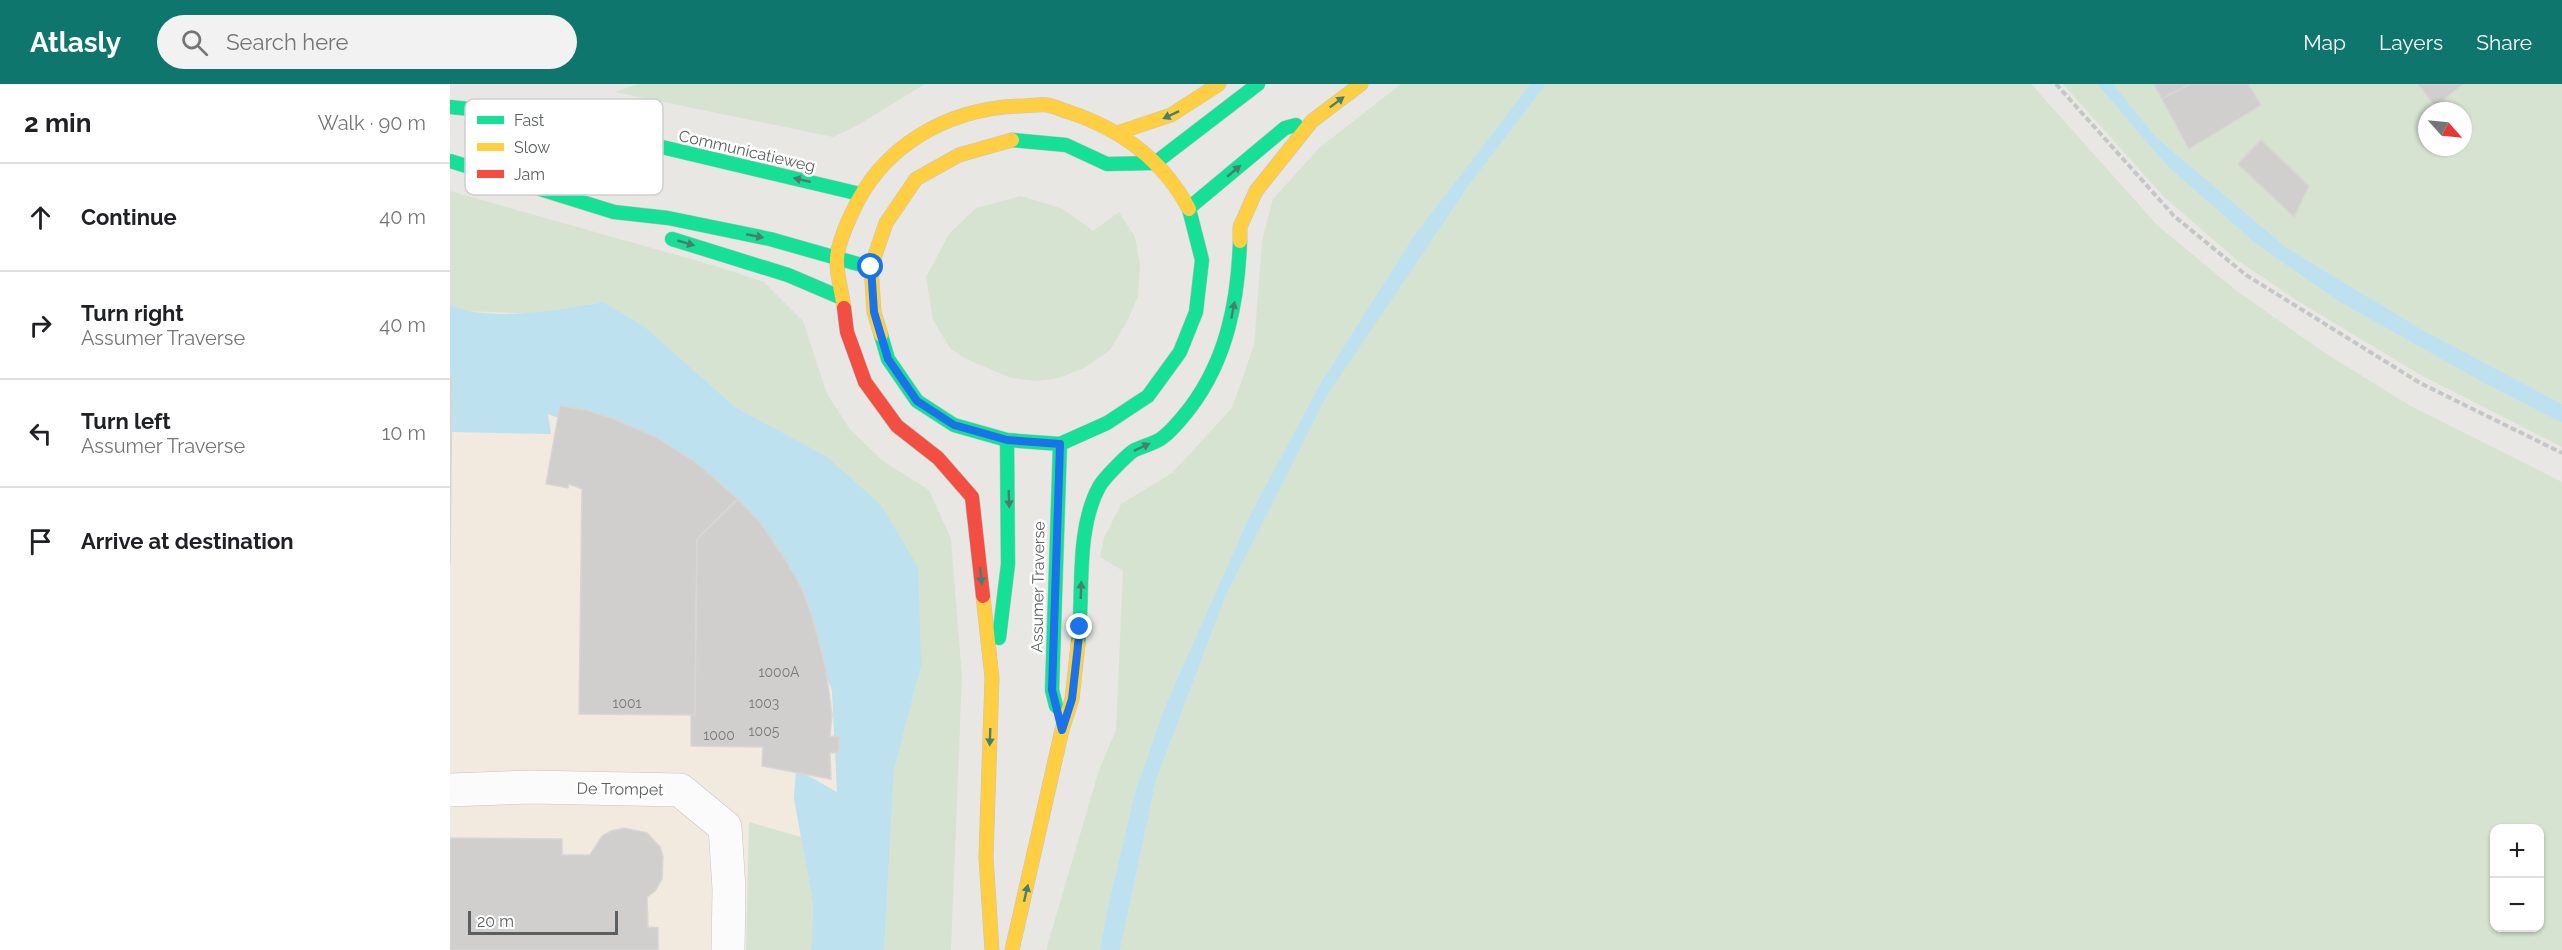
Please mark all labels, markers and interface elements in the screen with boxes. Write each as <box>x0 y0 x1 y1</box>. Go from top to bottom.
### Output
search box <box>157 15 577 69</box>
text: Atlasly <box>30 26 121 59</box>
icon: search <box>178 26 211 59</box>
text: Search here <box>226 29 348 55</box>
text: Map <box>2303 30 2346 55</box>
text: Layers <box>2379 30 2443 55</box>
text: Share <box>2476 30 2532 55</box>
one-way arrow <box>1329 97 1344 109</box>
legend <box>465 99 663 195</box>
north arrow <box>2418 102 2472 156</box>
text: 2 min <box>24 108 91 138</box>
text: Walk · 90 m <box>318 111 426 135</box>
text: Fast <box>514 111 545 130</box>
one-way arrow <box>1163 111 1180 120</box>
street label: Communicatieweg <box>677 126 817 176</box>
text: Slow <box>514 138 550 157</box>
text: Jam <box>514 165 545 184</box>
one-way arrow <box>1226 165 1241 178</box>
one-way arrow <box>793 175 812 185</box>
icon: ahead <box>24 201 57 234</box>
text: Continue <box>81 204 177 230</box>
text: 40 m <box>379 205 426 229</box>
one-way arrow <box>745 232 764 241</box>
one-way arrow <box>677 239 695 248</box>
route start <box>857 253 883 279</box>
text: Turn right <box>81 300 184 326</box>
one-way arrow <box>1229 300 1238 319</box>
icon: right <box>24 309 57 342</box>
text: 40 m <box>379 313 426 337</box>
text: Assumer Traverse <box>81 326 245 350</box>
text: Turn left <box>81 408 171 434</box>
icon: left <box>24 417 57 450</box>
text: 10 m <box>382 421 426 445</box>
text: Assumer Traverse <box>81 434 245 458</box>
one-way arrow <box>1134 442 1151 451</box>
one-way arrow <box>1005 489 1014 508</box>
street label: Assumer Traverse <box>1027 521 1049 653</box>
icon: arrive <box>24 525 57 558</box>
text: Arrive at destination <box>81 528 294 554</box>
one-way arrow <box>976 567 985 586</box>
one-way arrow <box>1076 580 1086 599</box>
route end <box>1066 613 1092 639</box>
house number: 1000A <box>759 664 800 680</box>
house number: 1001 <box>612 695 642 711</box>
house number: 1003 <box>749 695 779 711</box>
house number: 1005 <box>749 723 780 739</box>
house number: 1000 <box>703 727 735 743</box>
one-way arrow <box>985 727 995 746</box>
street label: De Trompet <box>576 779 664 799</box>
map controls <box>2490 824 2544 932</box>
button: + <box>2490 824 2544 878</box>
button: − <box>2490 878 2544 932</box>
one-way arrow <box>1021 884 1031 902</box>
scale bar <box>468 908 618 936</box>
text: 20 m <box>477 912 514 931</box>

